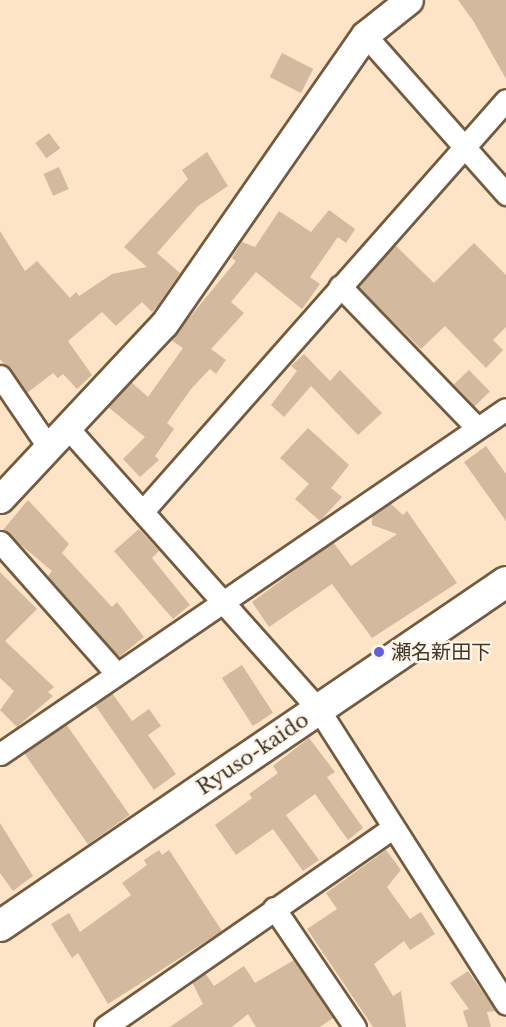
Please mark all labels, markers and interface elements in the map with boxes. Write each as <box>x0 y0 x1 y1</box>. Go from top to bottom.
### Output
place label: 瀬名新田下 <box>391 640 491 664</box>
marker: 瀬名新田下 <box>372 645 386 659</box>
street label: Ryuso-kaido <box>193 708 313 800</box>

